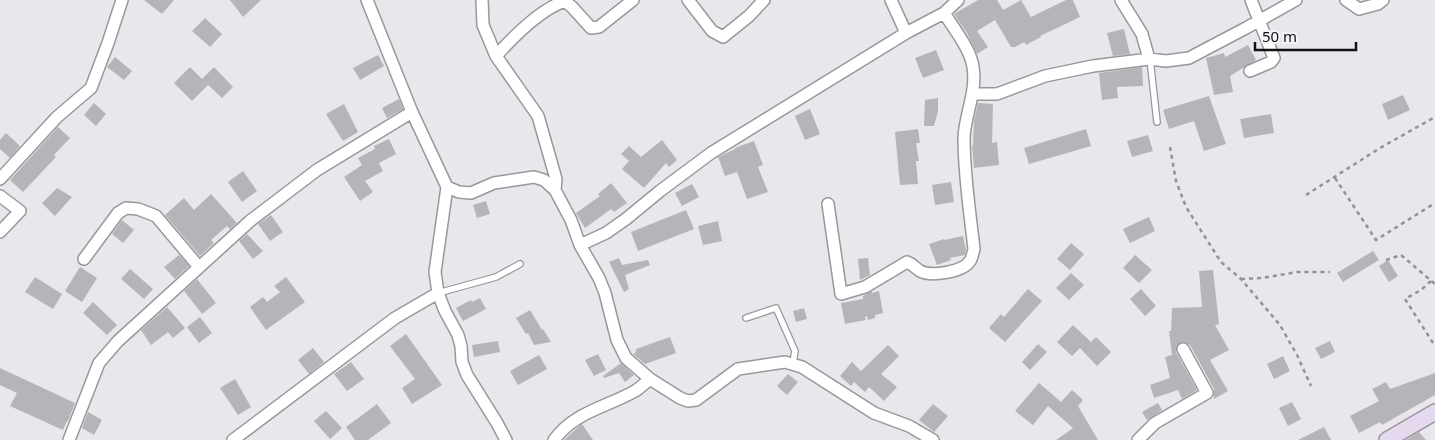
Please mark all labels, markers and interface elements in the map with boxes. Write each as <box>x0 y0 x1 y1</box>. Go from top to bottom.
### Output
scale bar <box>1255 20 1356 52</box>
text: 50 m <box>1262 26 1297 46</box>

